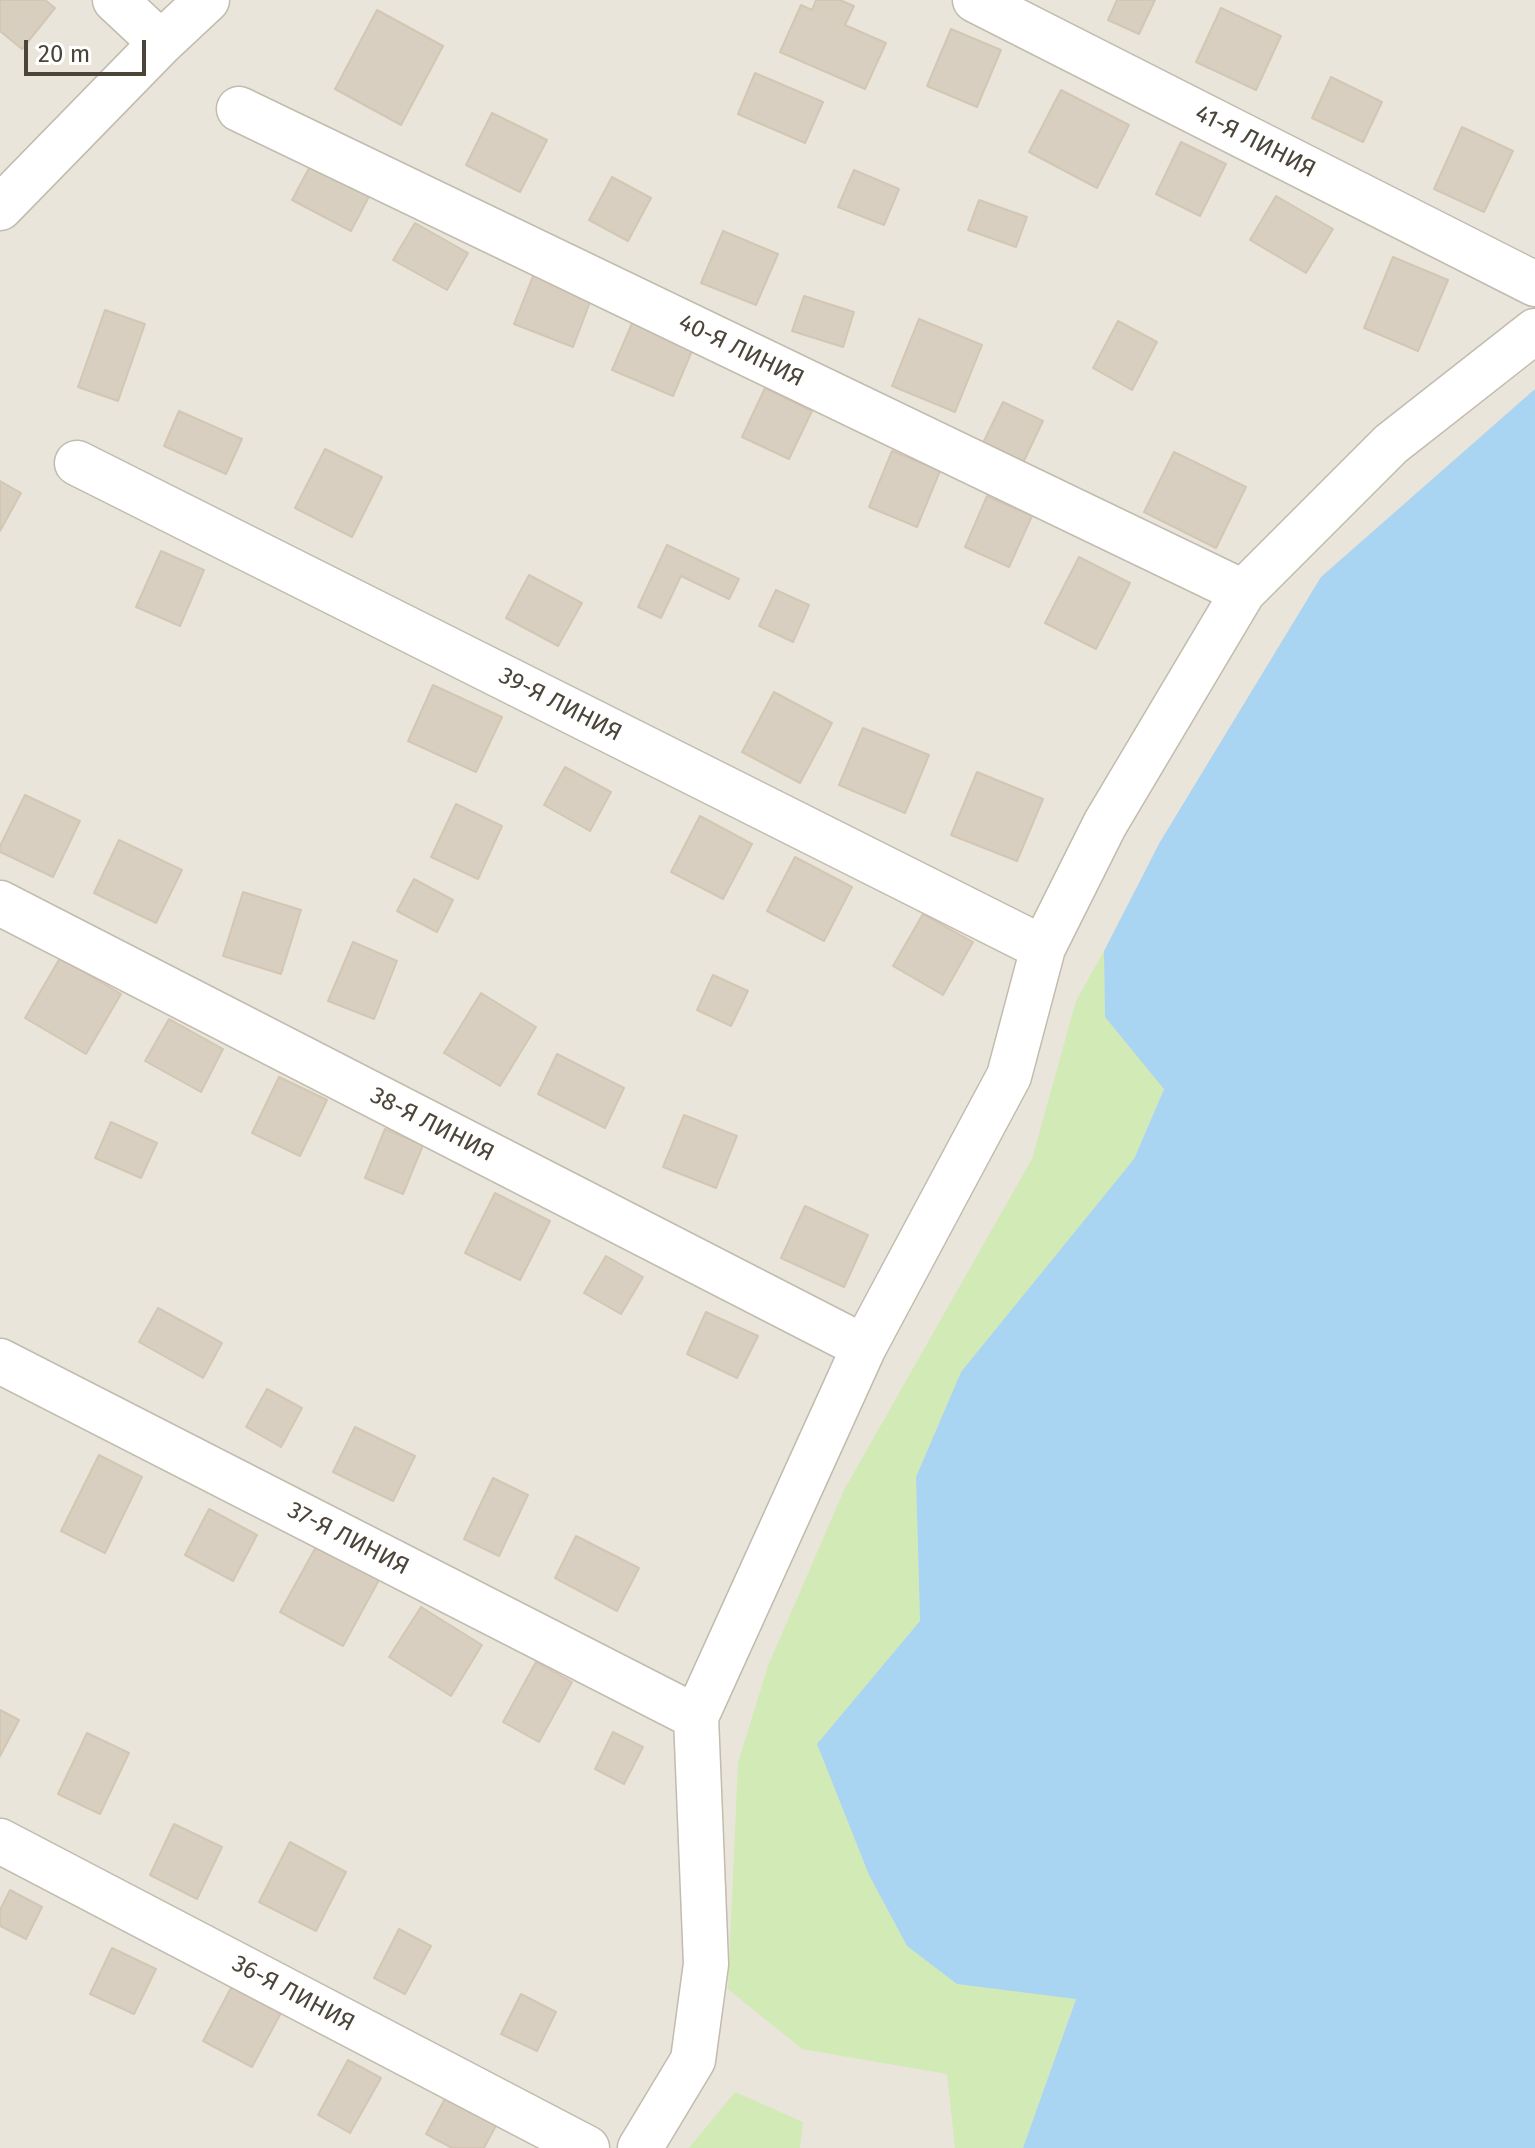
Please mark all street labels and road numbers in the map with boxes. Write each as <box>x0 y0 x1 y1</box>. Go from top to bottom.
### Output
street label: 41-Я ЛИНИЯ <box>1190 99 1320 185</box>
street label: 40-Я ЛИНИЯ <box>674 308 808 394</box>
street label: 39-Я ЛИНИЯ <box>494 662 626 748</box>
street label: 38-Я ЛИНИЯ <box>365 1082 499 1168</box>
street label: 37-Я ЛИНИЯ <box>283 1496 413 1582</box>
street label: 36-Я ЛИНИЯ <box>227 1950 359 2038</box>

